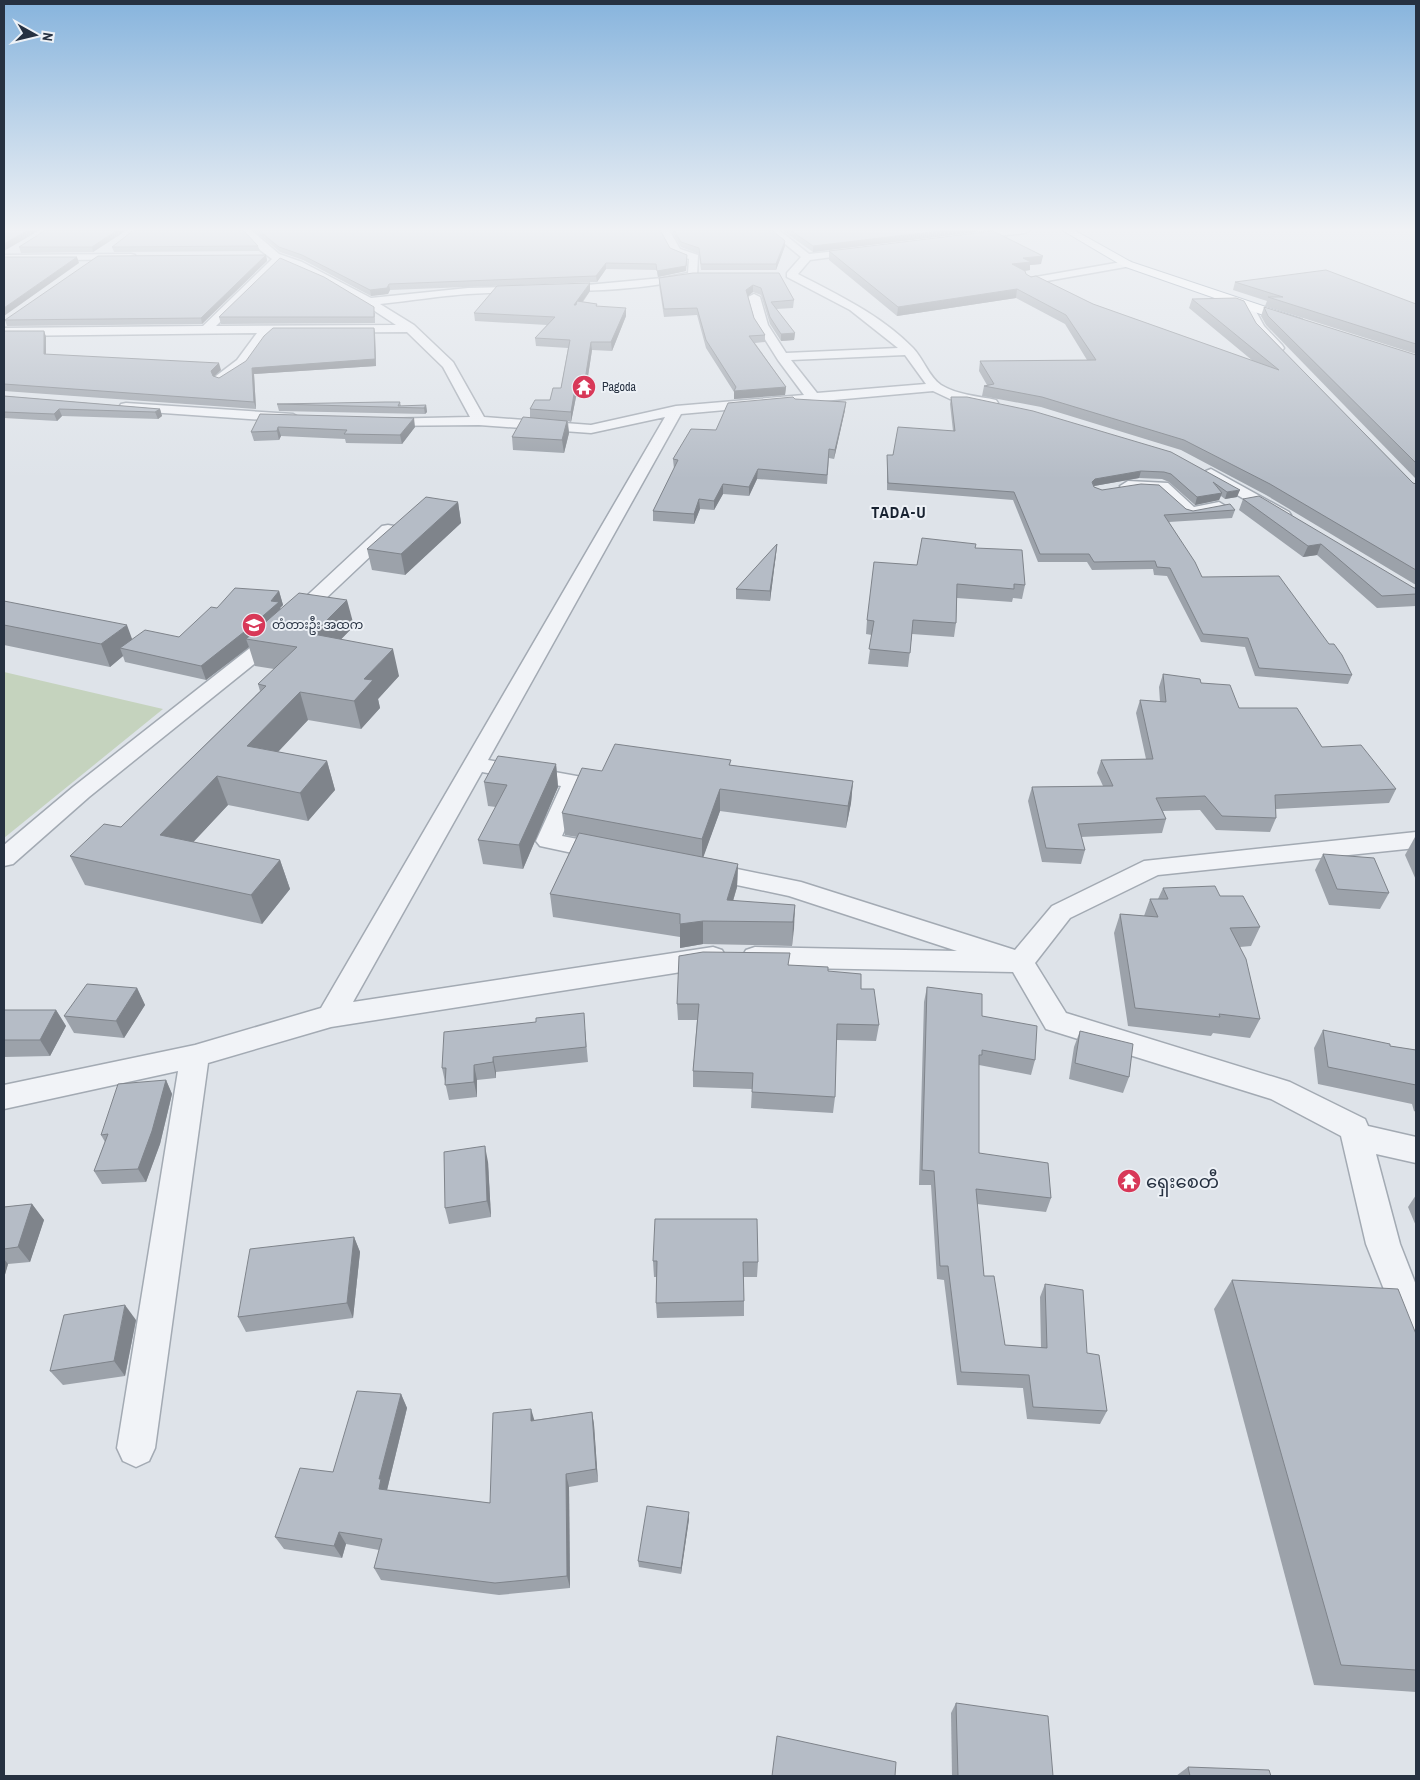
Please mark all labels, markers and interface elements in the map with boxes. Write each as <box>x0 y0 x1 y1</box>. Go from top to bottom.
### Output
north arrow <box>10 10 60 60</box>
text: N <box>38 31 57 42</box>
temple icon: Pagoda <box>571 374 597 400</box>
place label: Pagoda <box>602 379 636 395</box>
district label: TADA-U <box>871 501 927 523</box>
school or university icon: တံတားဦး အထက <box>241 612 267 638</box>
place label: တံတားဦး အထက <box>272 616 363 635</box>
temple icon: ရှေးစေတီ <box>1116 1168 1142 1194</box>
place label: ရှေးစေတီ <box>1146 1168 1219 1197</box>

